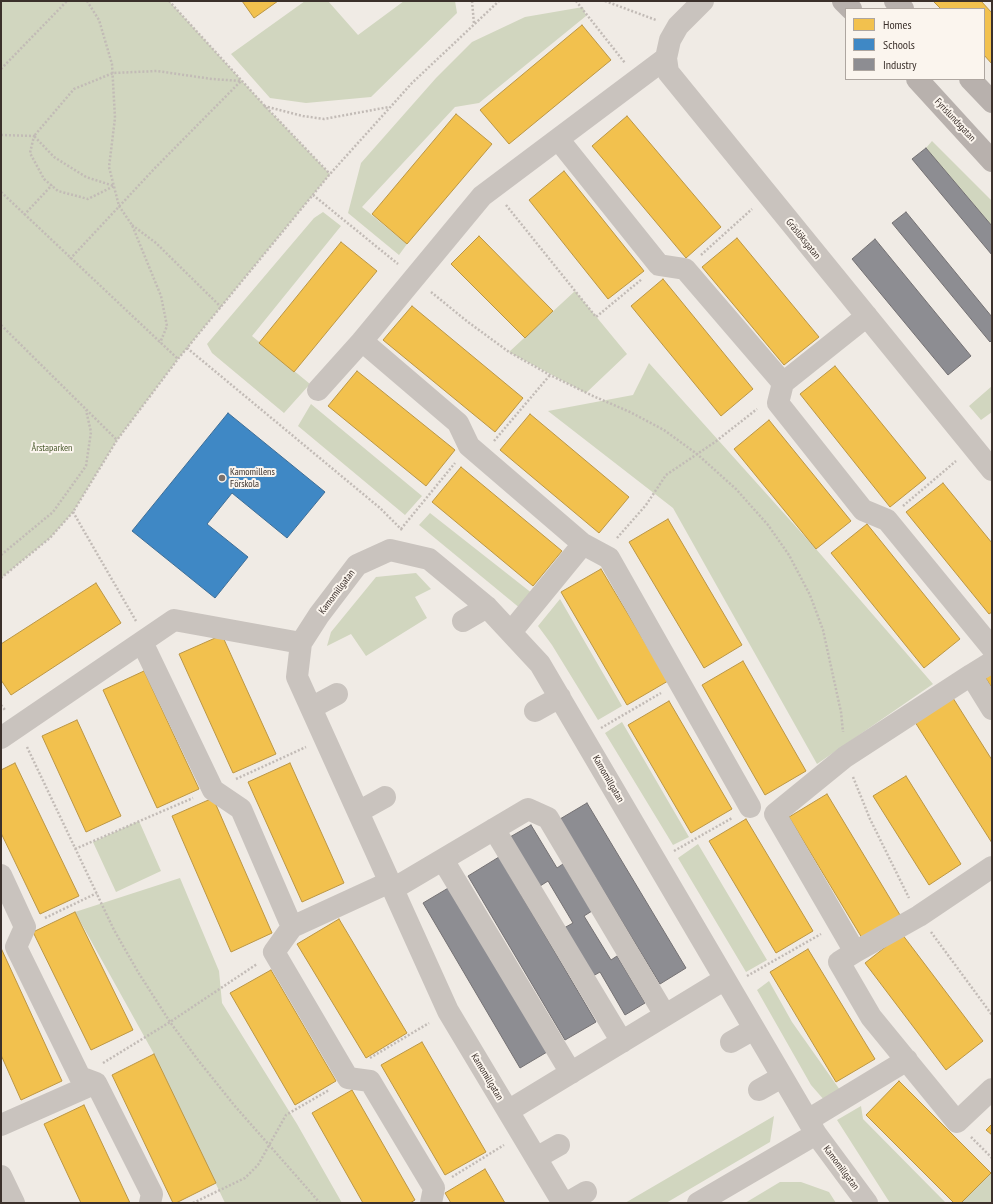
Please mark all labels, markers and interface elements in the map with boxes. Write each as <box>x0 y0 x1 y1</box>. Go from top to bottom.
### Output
legend <box>845 8 985 80</box>
text: Homes <box>883 17 911 32</box>
text: Schools <box>883 37 915 52</box>
text: Industry <box>883 57 917 72</box>
street label: Fyrislundsgatan <box>932 96 978 144</box>
street label: Gräslöksgatan <box>783 216 823 262</box>
park label: Årstaparken <box>32 442 72 454</box>
place label: Kamomillens Förskola <box>230 466 275 490</box>
marker: Kamomillens Förskola <box>217 473 227 483</box>
street label: Kamomillgatan <box>316 567 358 617</box>
street label: Kamomillgatan <box>590 753 626 805</box>
street label: Kamomillgatan <box>468 1051 506 1103</box>
street label: Kamomillgatan <box>820 1143 862 1193</box>

